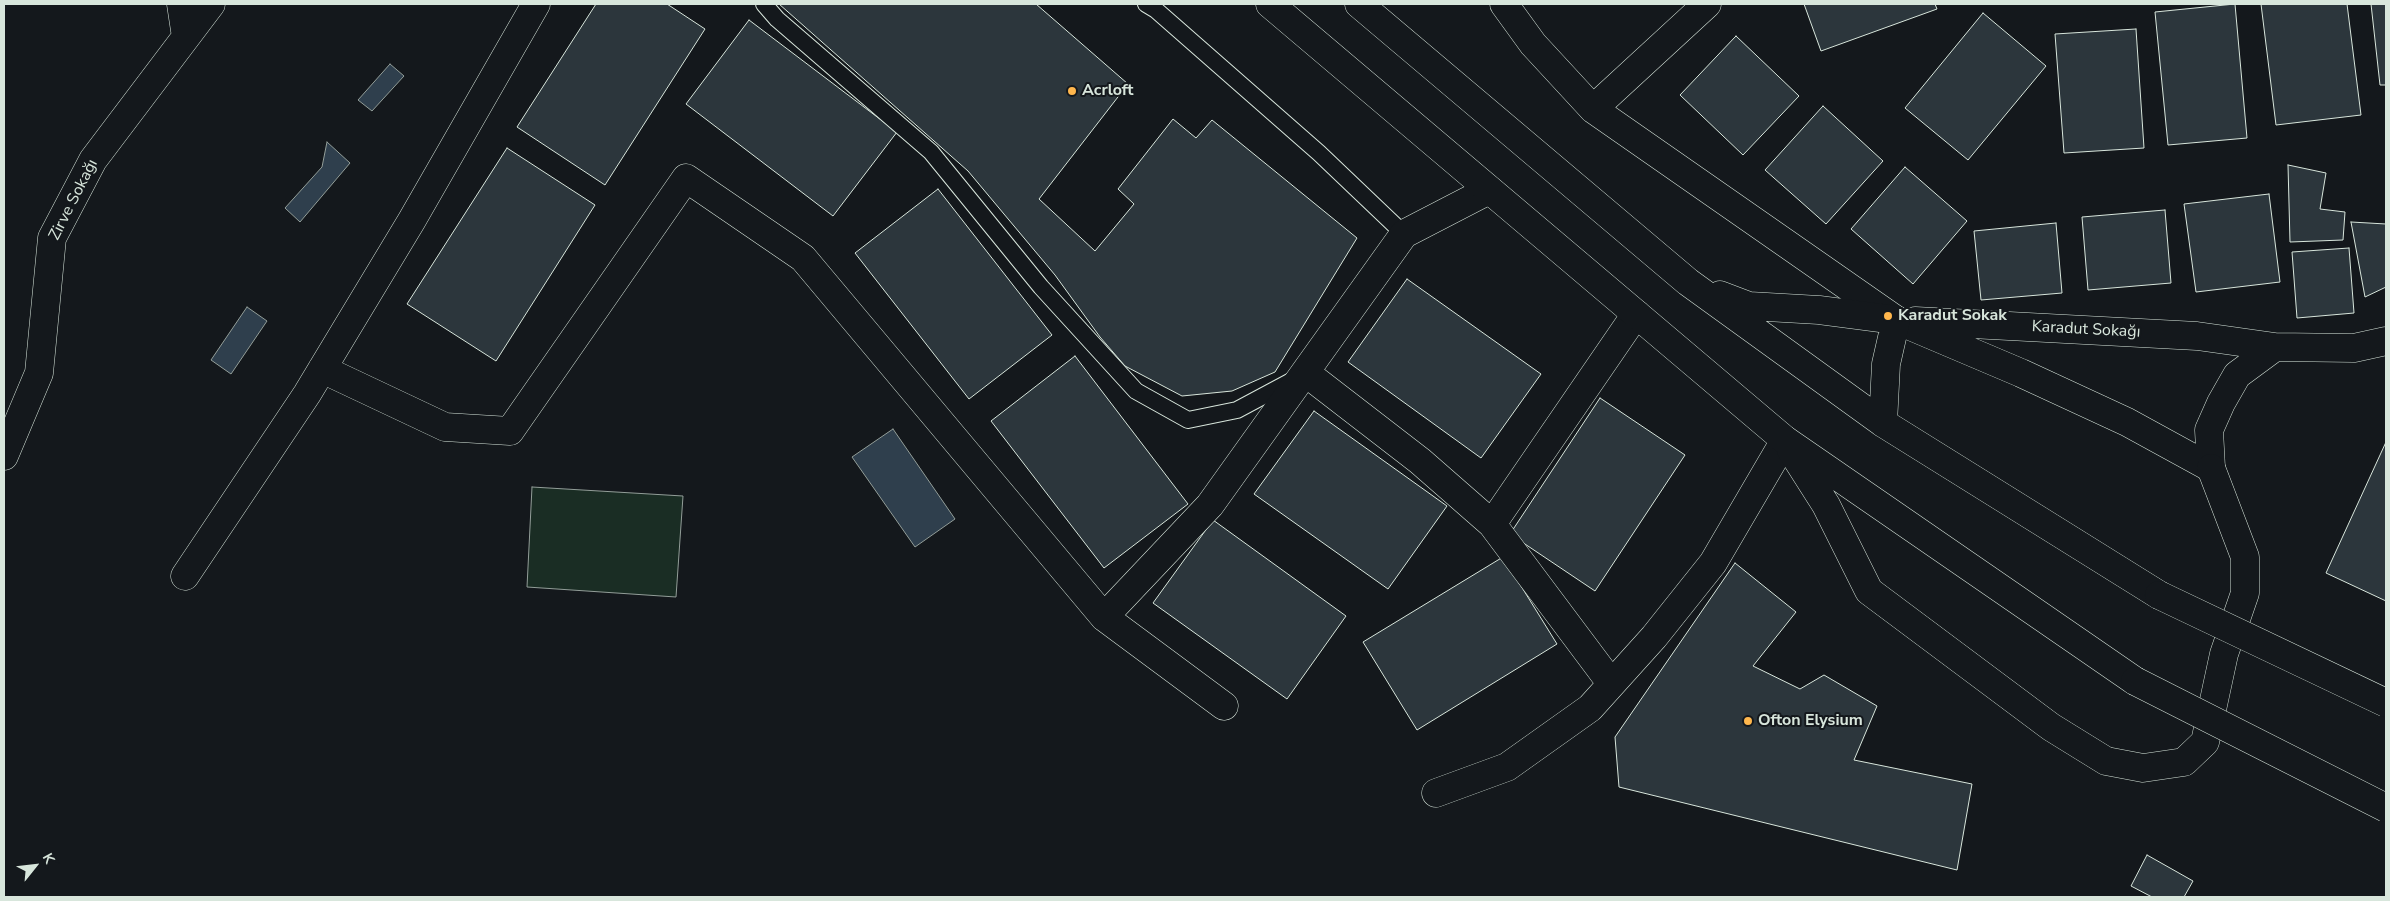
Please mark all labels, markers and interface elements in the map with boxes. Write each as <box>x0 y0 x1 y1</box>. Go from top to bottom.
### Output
place label: Acrloft <box>1082 81 1133 101</box>
marker: Acrloft <box>1066 85 1078 97</box>
street label: Zirve Sokağı <box>45 156 103 244</box>
place label: Karadut Sokak <box>1898 306 2007 326</box>
marker: Karadut Sokak <box>1882 310 1894 322</box>
street label: Karadut Sokağı <box>2031 318 2141 342</box>
place label: Ofton Elysium <box>1758 711 1863 731</box>
marker: Ofton Elysium <box>1742 715 1754 727</box>
north arrow <box>10 841 60 891</box>
text: K <box>38 850 59 867</box>

